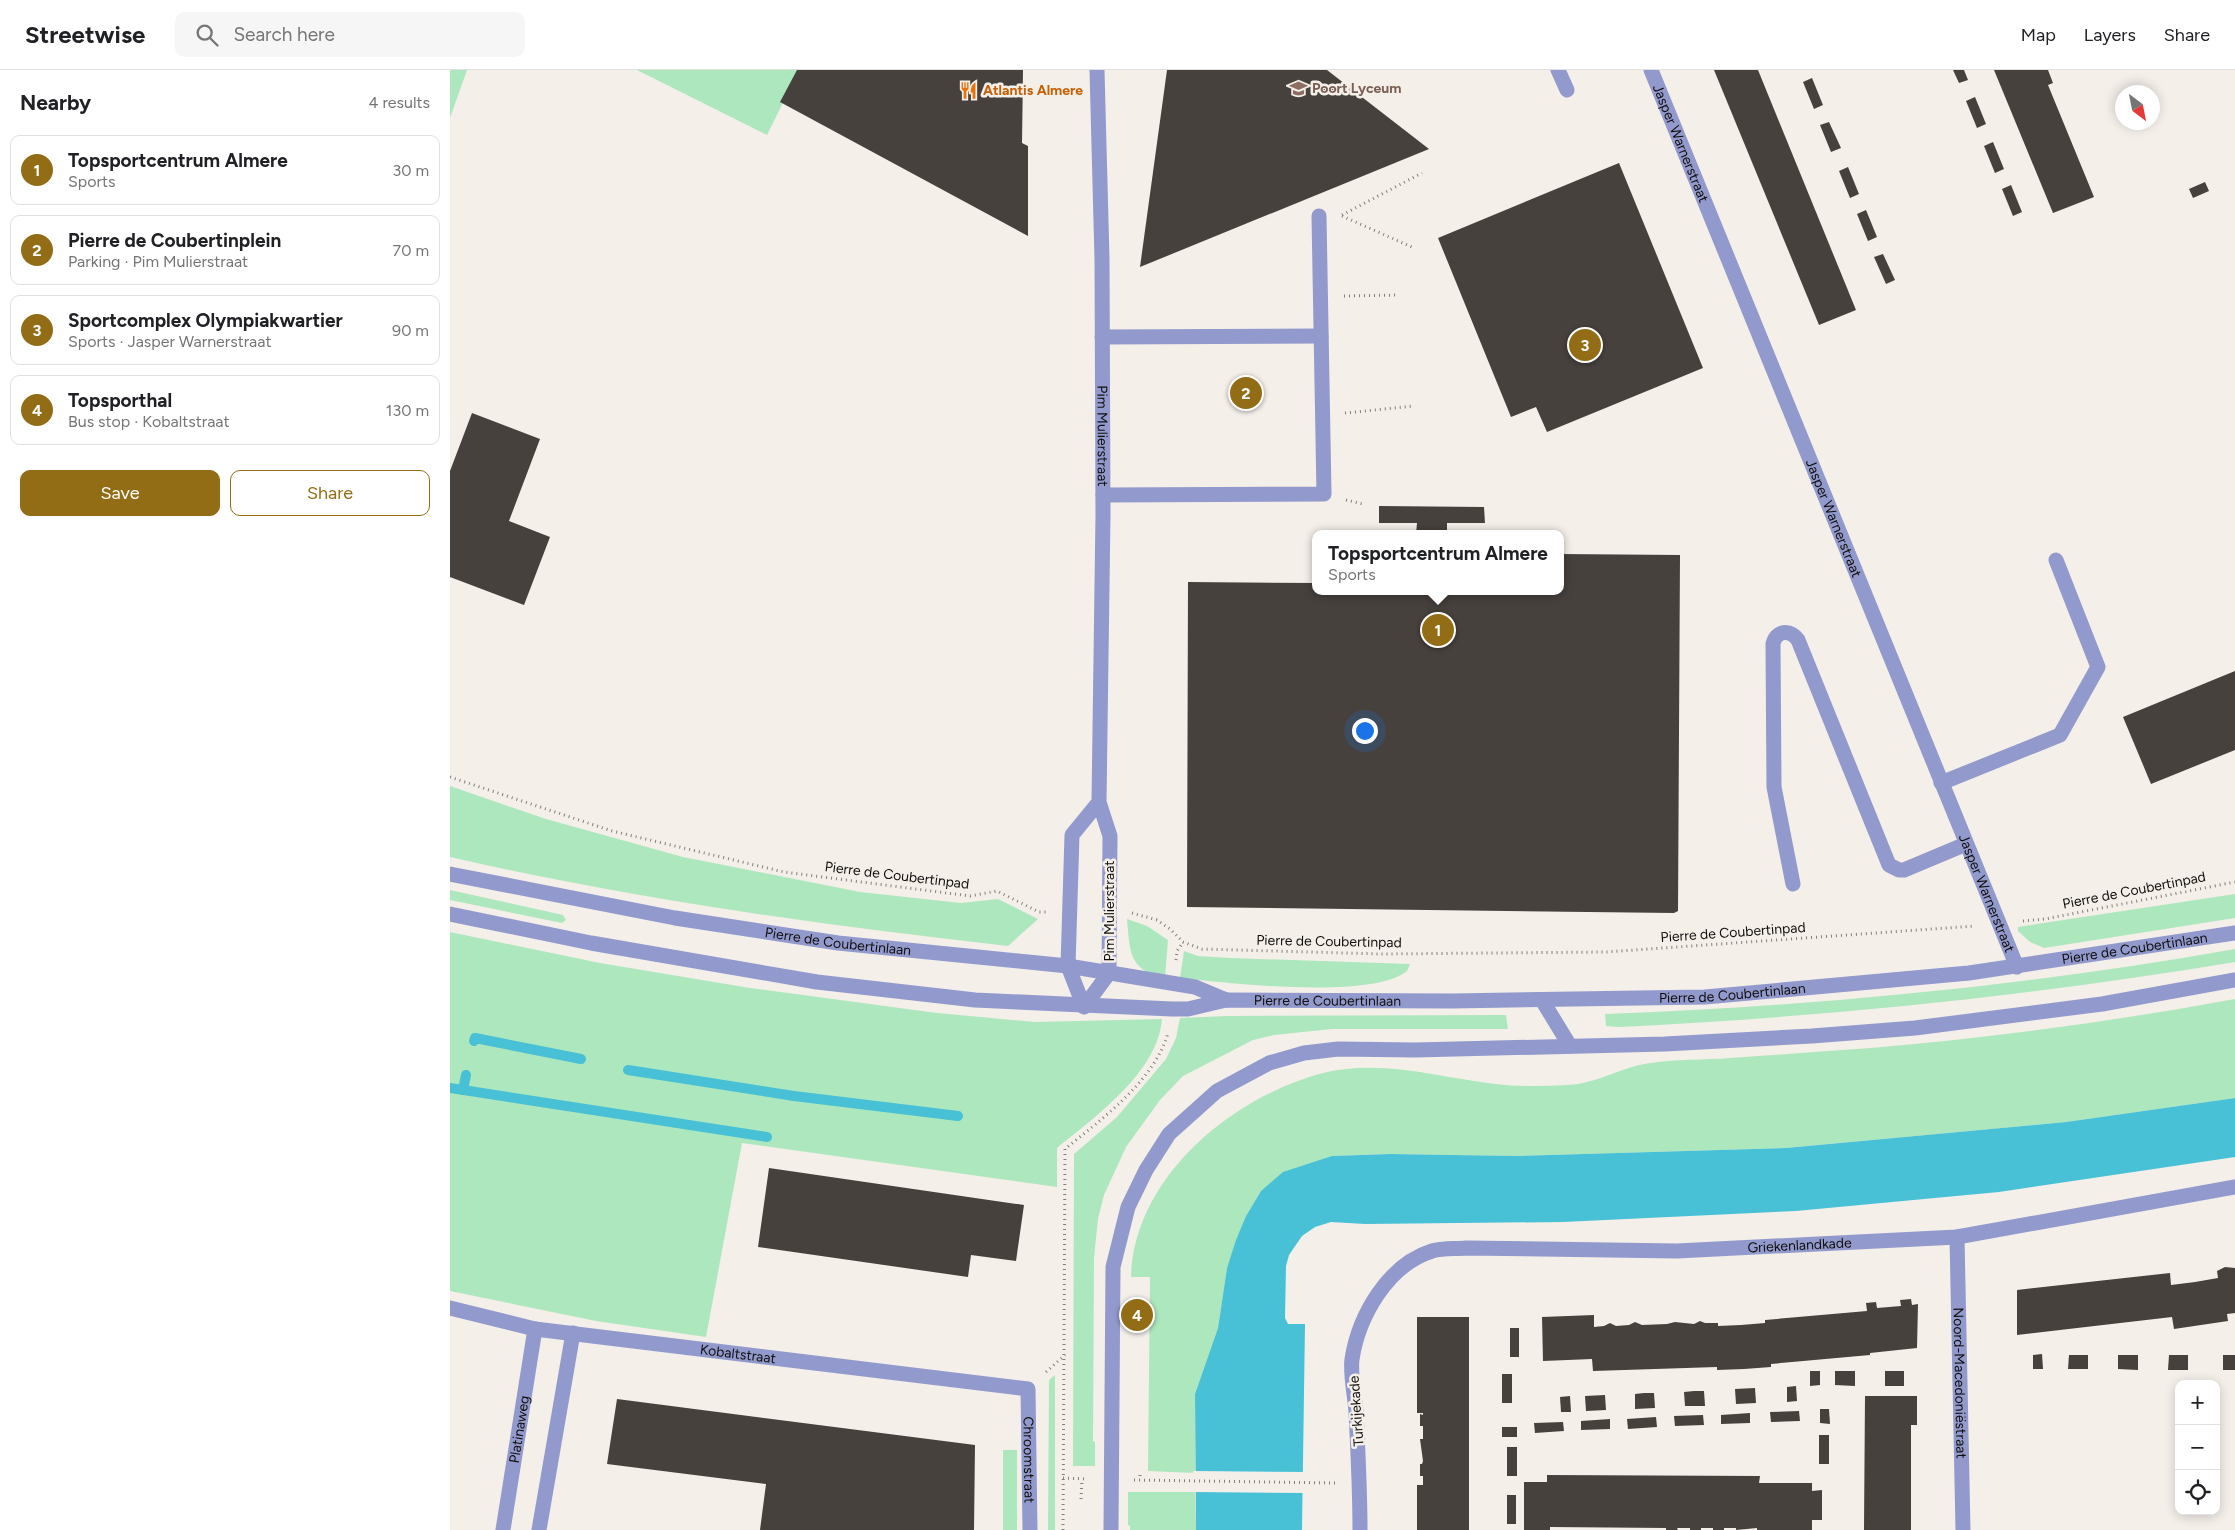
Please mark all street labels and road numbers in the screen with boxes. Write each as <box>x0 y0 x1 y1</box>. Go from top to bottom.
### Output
street label: Jasper Warnerstraat <box>1649 82 1712 205</box>
street label: Pim Mulierstraat <box>1093 385 1111 487</box>
street label: Jasper Warnerstraat <box>1802 457 1865 580</box>
street label: Jasper Warnerstraat <box>1955 832 2018 955</box>
street label: Pierre de Coubertinpad <box>824 858 970 893</box>
street label: Pim Mulierstraat <box>1101 860 1118 962</box>
street label: Pierre de Coubertinpad <box>2061 868 2207 913</box>
street label: Pierre de Coubertinpad <box>1660 919 1806 946</box>
street label: Pierre de Coubertinlaan <box>764 924 912 959</box>
street label: Pierre de Coubertinlaan <box>2060 929 2209 968</box>
street label: Pierre de Coubertinpad <box>1256 932 1402 951</box>
street label: Pierre de Coubertinlaan <box>1659 980 1807 1007</box>
street label: Pierre de Coubertinlaan <box>1254 992 1401 1010</box>
street label: Griekenlandkade <box>1747 1234 1852 1256</box>
street label: Noord-Macedoniëstraat <box>1949 1307 1970 1459</box>
street label: Kobaltstraat <box>699 1341 777 1367</box>
street label: Turkijekade <box>1346 1375 1367 1447</box>
street label: Platinaweg <box>506 1394 533 1464</box>
street label: Chroomstraat <box>1019 1416 1038 1503</box>

